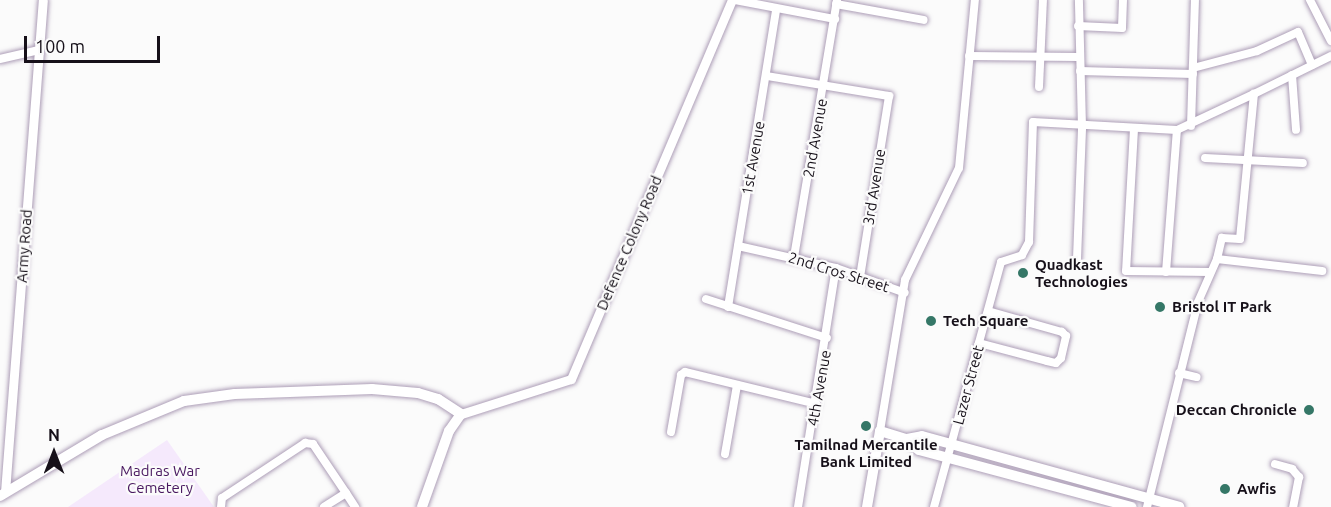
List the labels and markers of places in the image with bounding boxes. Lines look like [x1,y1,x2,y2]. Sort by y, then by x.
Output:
place label: Quadkast Technologies [1035,255,1128,290]
marker: Quadkast Technologies [1016,266,1030,280]
place label: Bristol IT Park [1172,298,1272,316]
marker: Bristol IT Park [1153,300,1167,314]
place label: Tech Square [943,312,1028,330]
marker: Tech Square [924,314,938,328]
place label: Deccan Chronicle [1176,401,1297,419]
marker: Deccan Chronicle [1302,403,1316,417]
marker: Tamilnad Mercantile Bank Limited [859,419,873,433]
place label: Tamilnad Mercantile Bank Limited [794,435,938,470]
place label: Awfis [1237,480,1276,498]
marker: Awfis [1218,482,1232,496]

